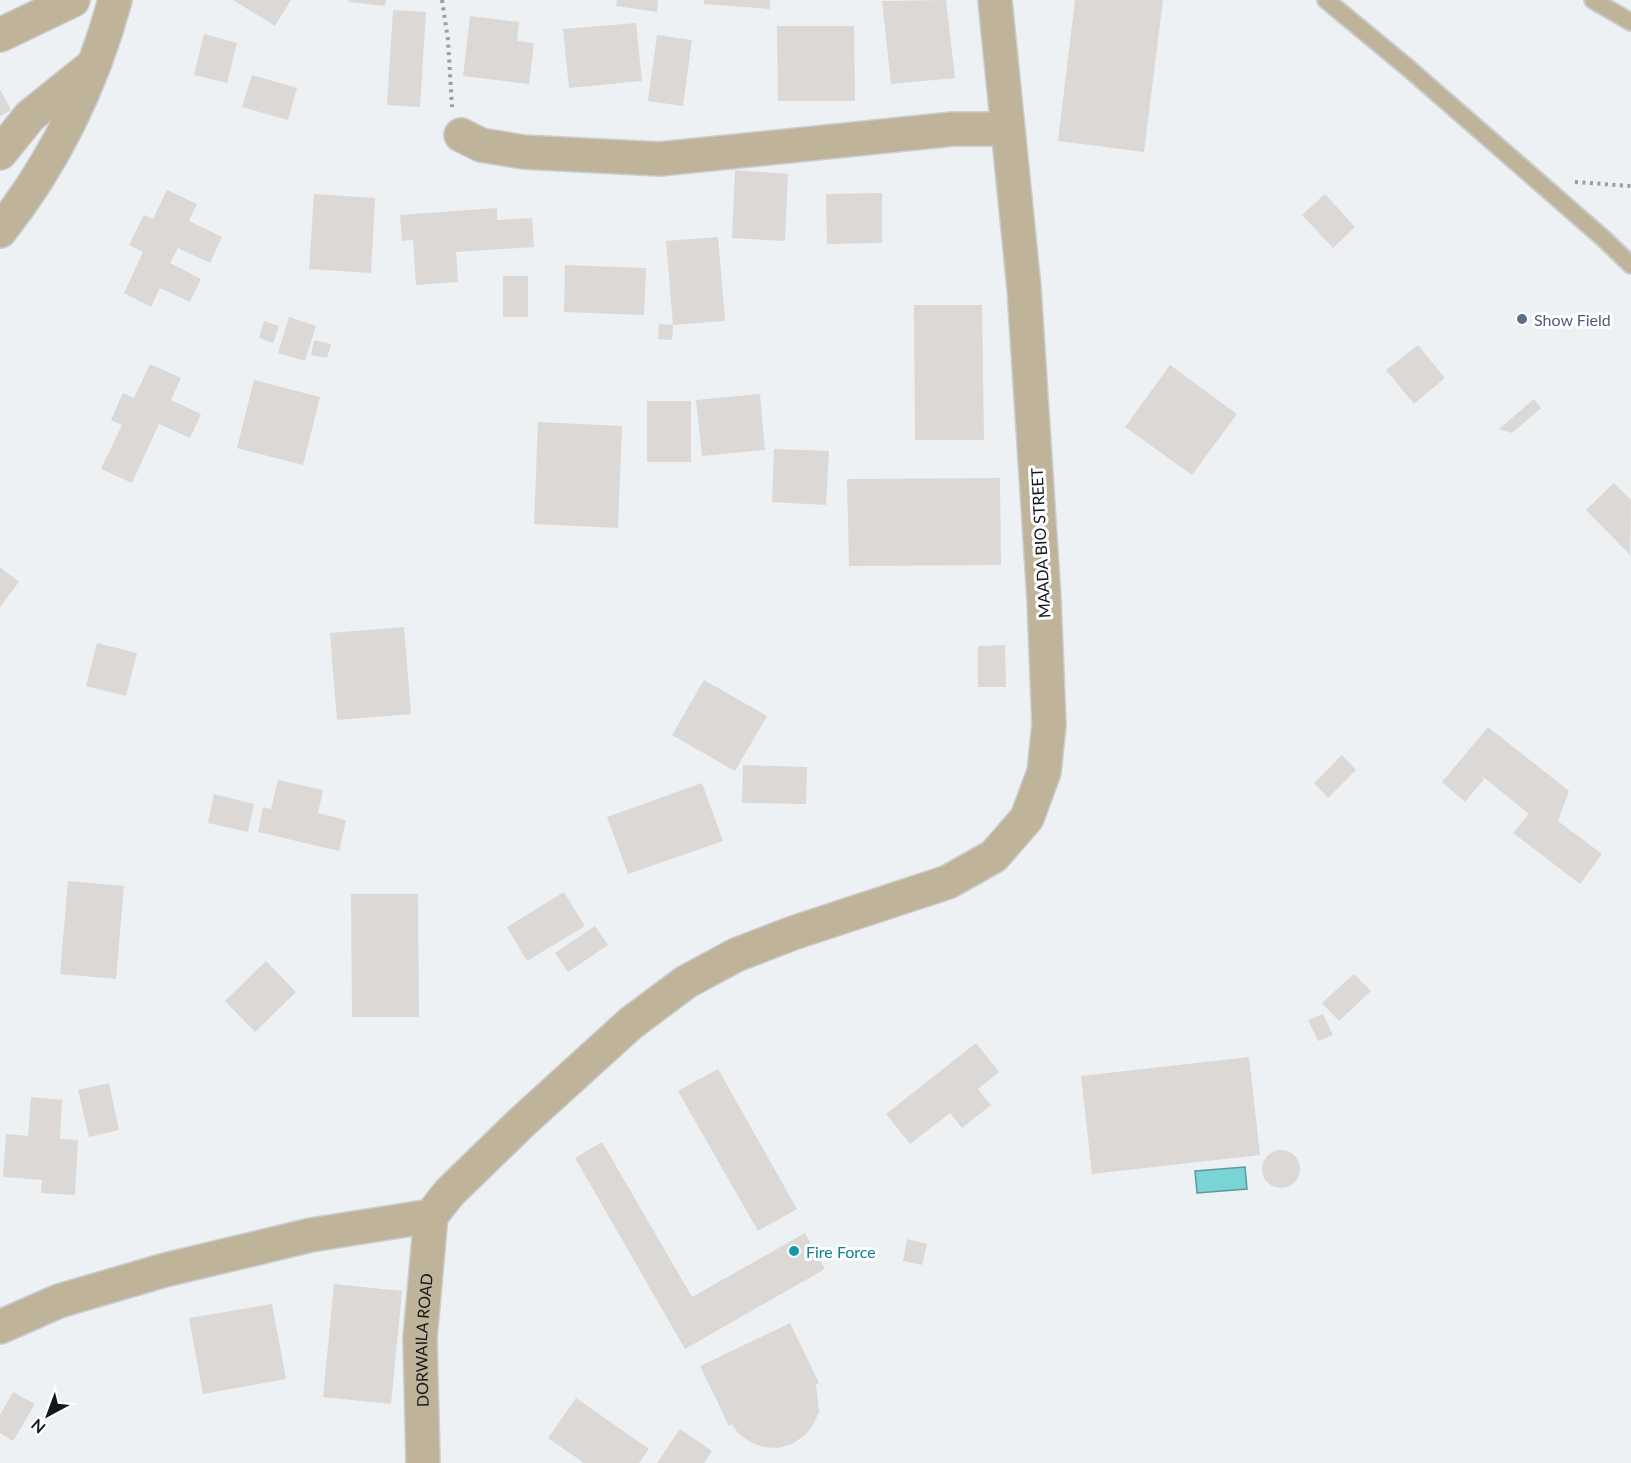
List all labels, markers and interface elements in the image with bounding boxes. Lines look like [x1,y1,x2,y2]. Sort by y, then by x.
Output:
place label: Show Field [1534,310,1611,329]
marker: Show Field [1515,312,1529,326]
street label: MAADA BIO STREET [1027,467,1053,619]
place label: Fire Force [806,1242,876,1261]
marker: Fire Force [787,1244,801,1258]
street label: DORWAILA ROAD [410,1272,435,1407]
north arrow [18,1385,78,1445]
text: N [27,1415,49,1438]

